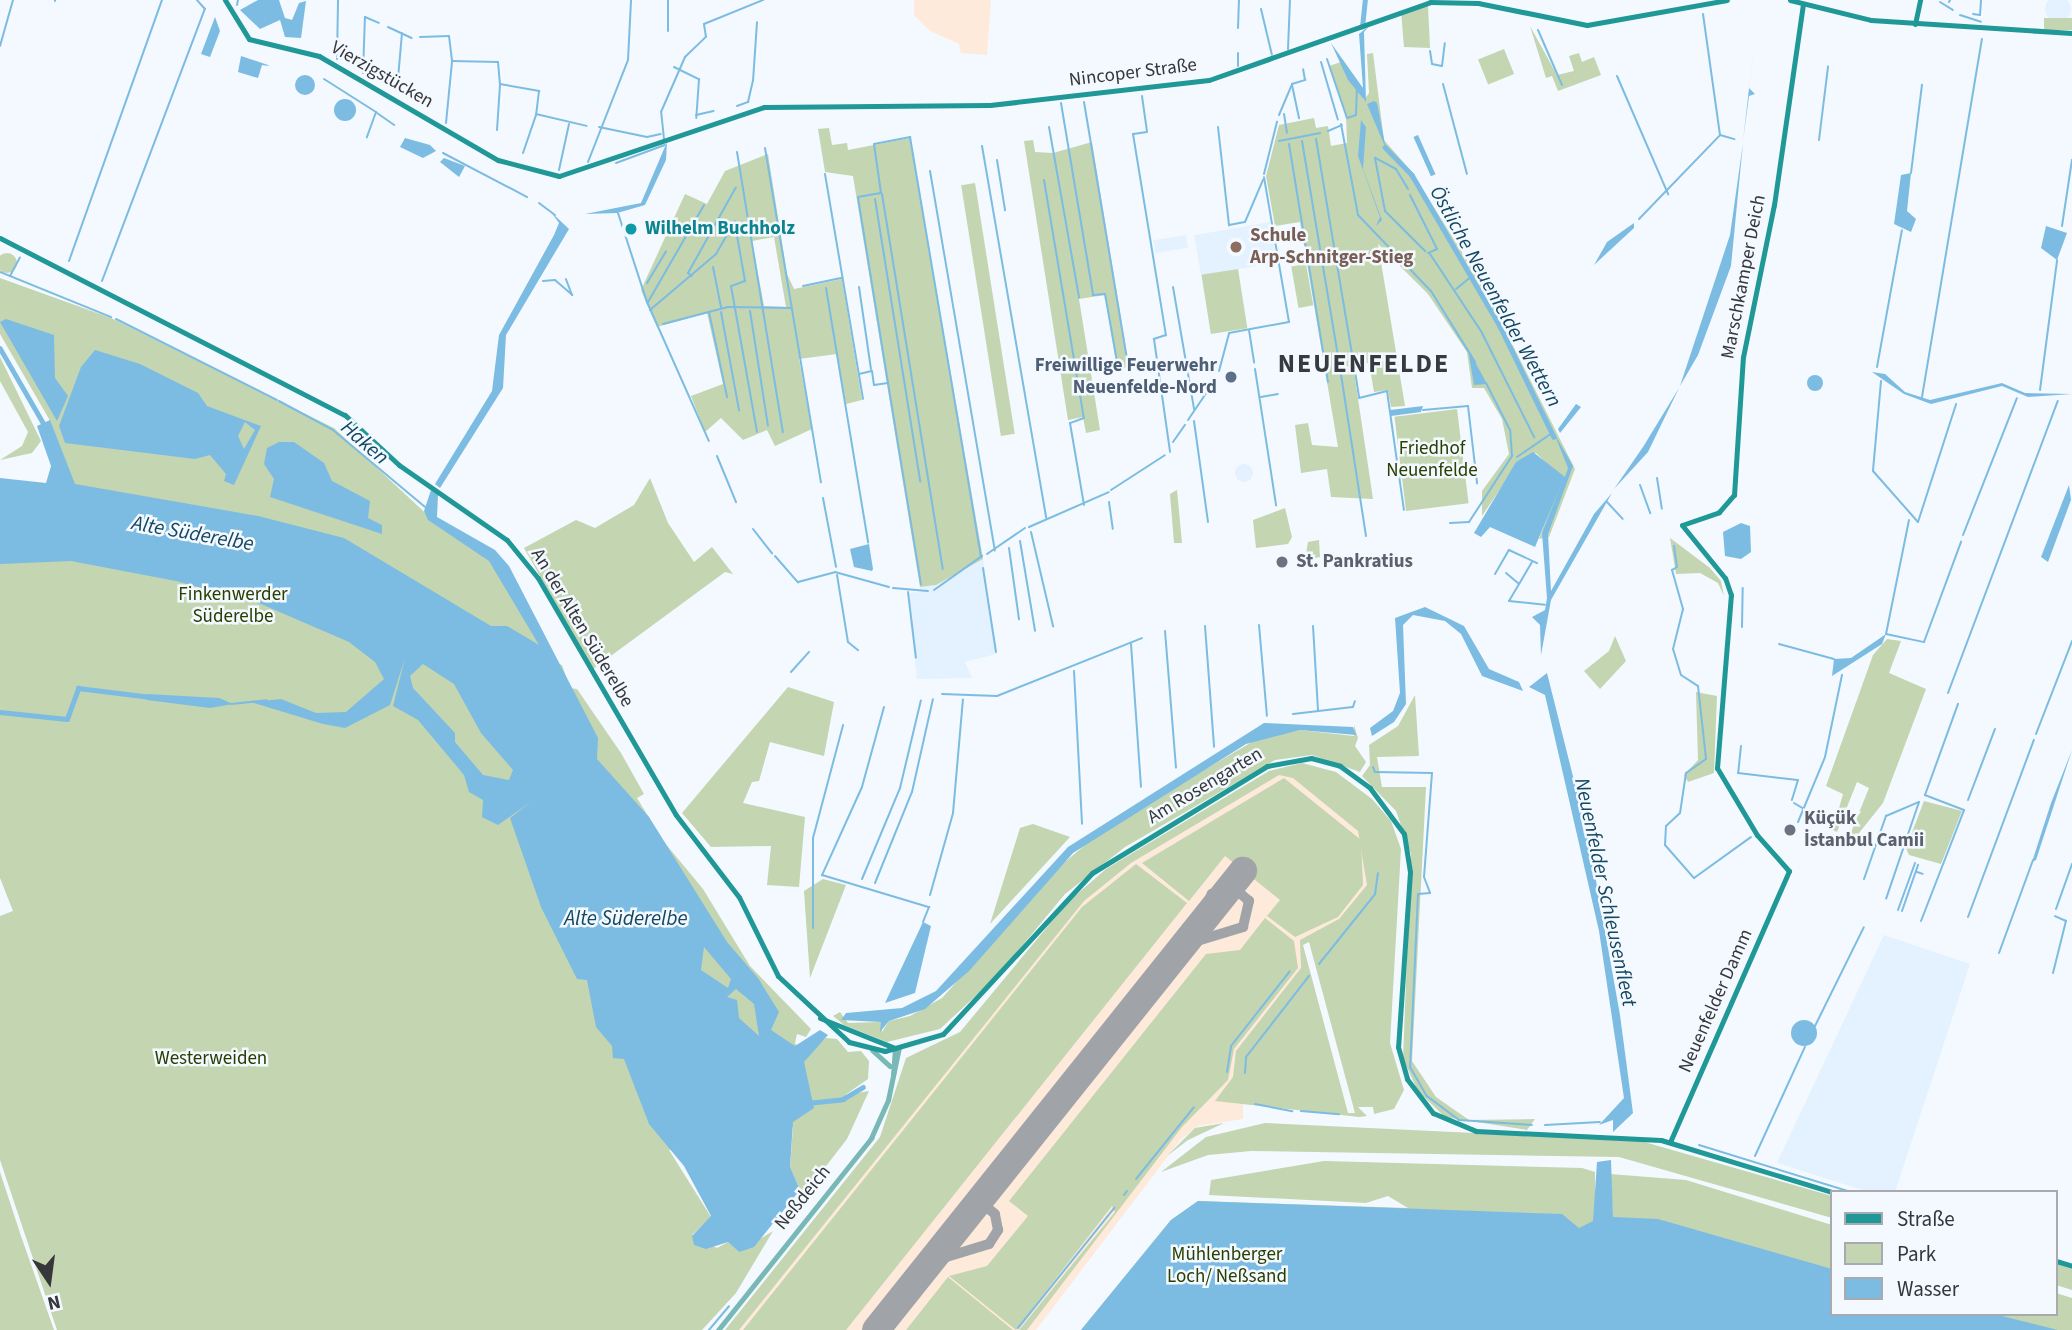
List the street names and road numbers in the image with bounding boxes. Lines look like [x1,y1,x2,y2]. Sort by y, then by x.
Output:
street label: Vierzigstücken [327,36,437,114]
street label: Nincoper Straße [1068,54,1198,92]
street label: Marschkamper Deich [1717,193,1771,361]
street label: An der Alten Süderelbe [526,545,638,711]
street label: Am Rosengarten [1143,743,1267,829]
street label: Neuenfelder Damm [1674,926,1758,1076]
street label: Neßdeich [770,1161,836,1235]

